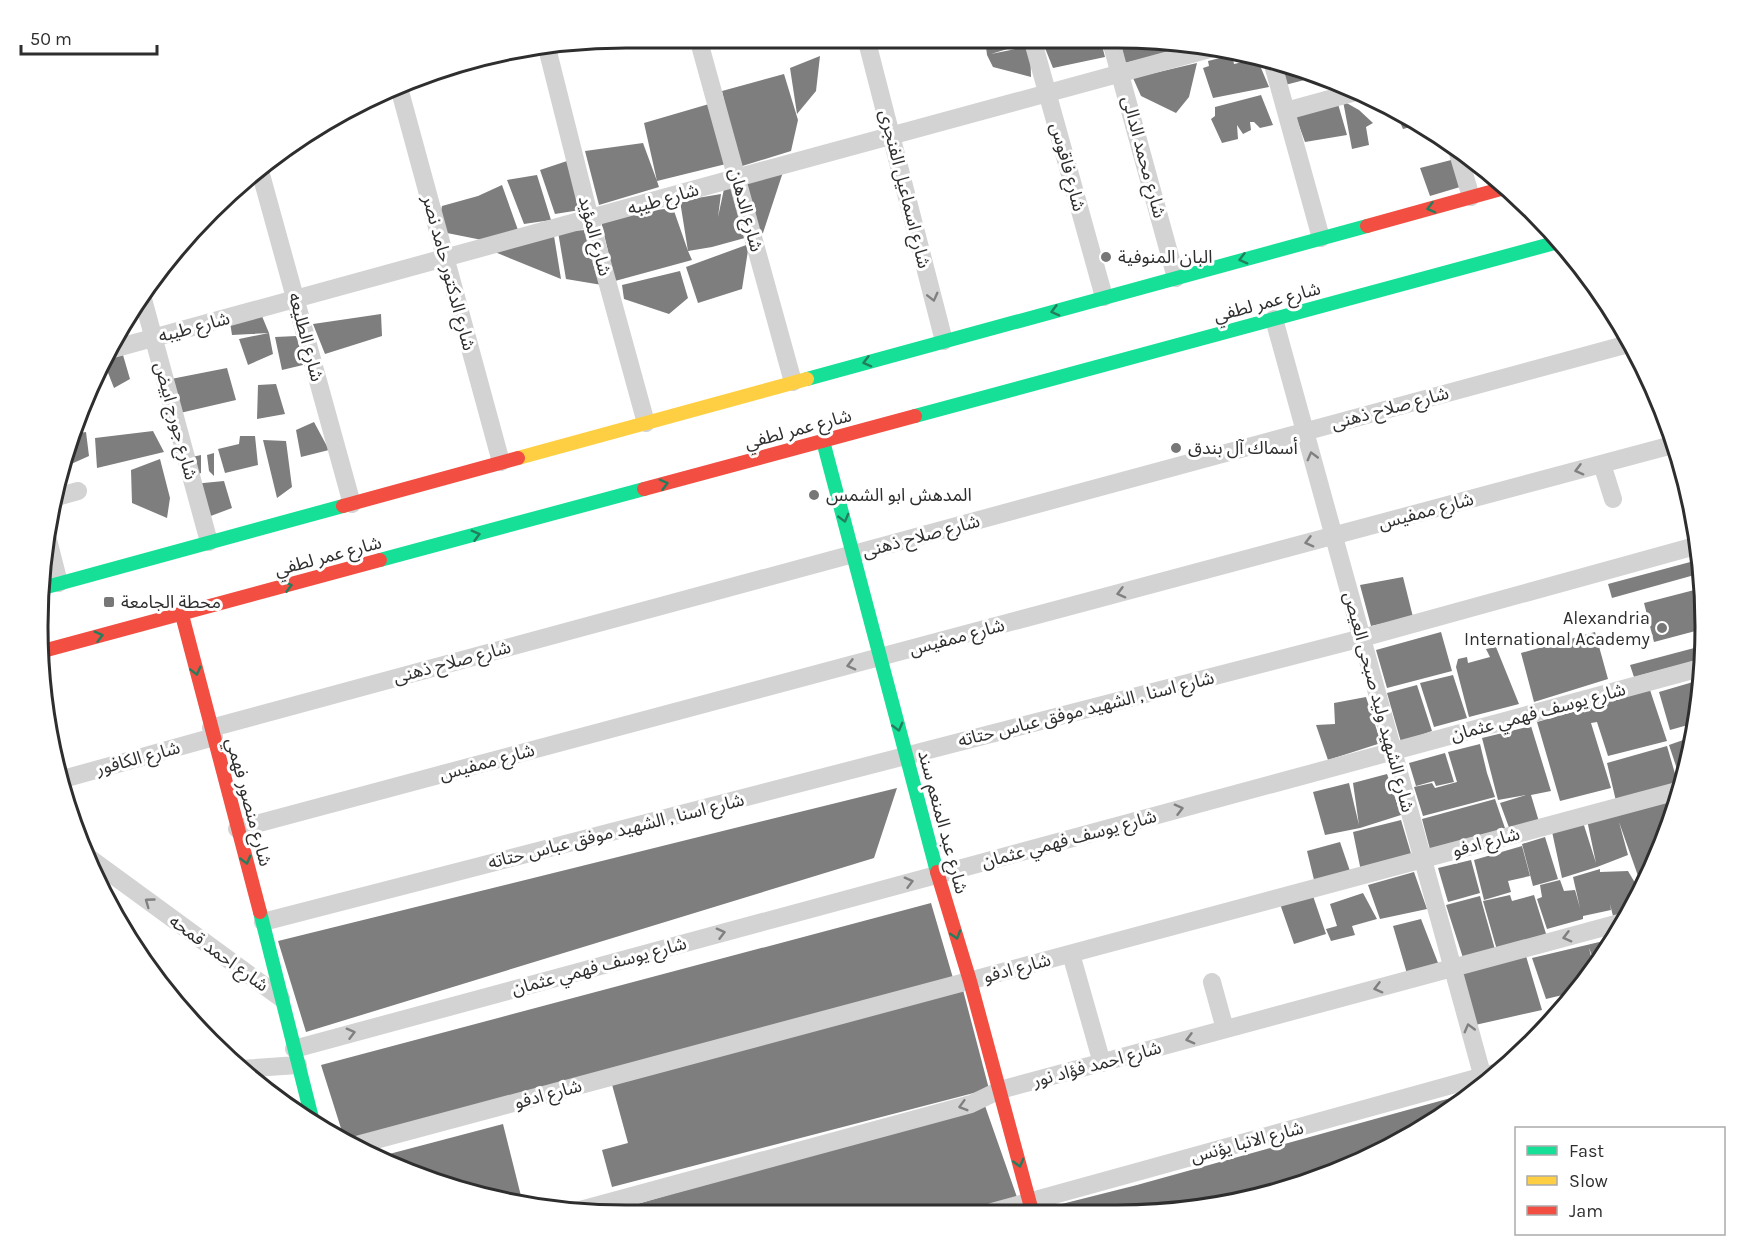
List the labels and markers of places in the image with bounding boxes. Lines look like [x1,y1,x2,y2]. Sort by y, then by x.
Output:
place label: البان المنوفية [1118,246,1213,268]
marker: البان المنوفية [1099,250,1113,264]
place label: أسماك آل بندق [1188,437,1298,459]
marker: أسماك آل بندق [1169,441,1183,455]
place label: المدهش ابو الشمس [826,484,972,506]
marker: المدهش ابو الشمس [807,488,821,502]
place label: محطة الجامعة [121,591,221,613]
marker: محطة الجامعة [102,595,116,609]
place label: Alexandria International Academy [1464,607,1651,650]
marker: Alexandria International Academy [1655,621,1669,635]

